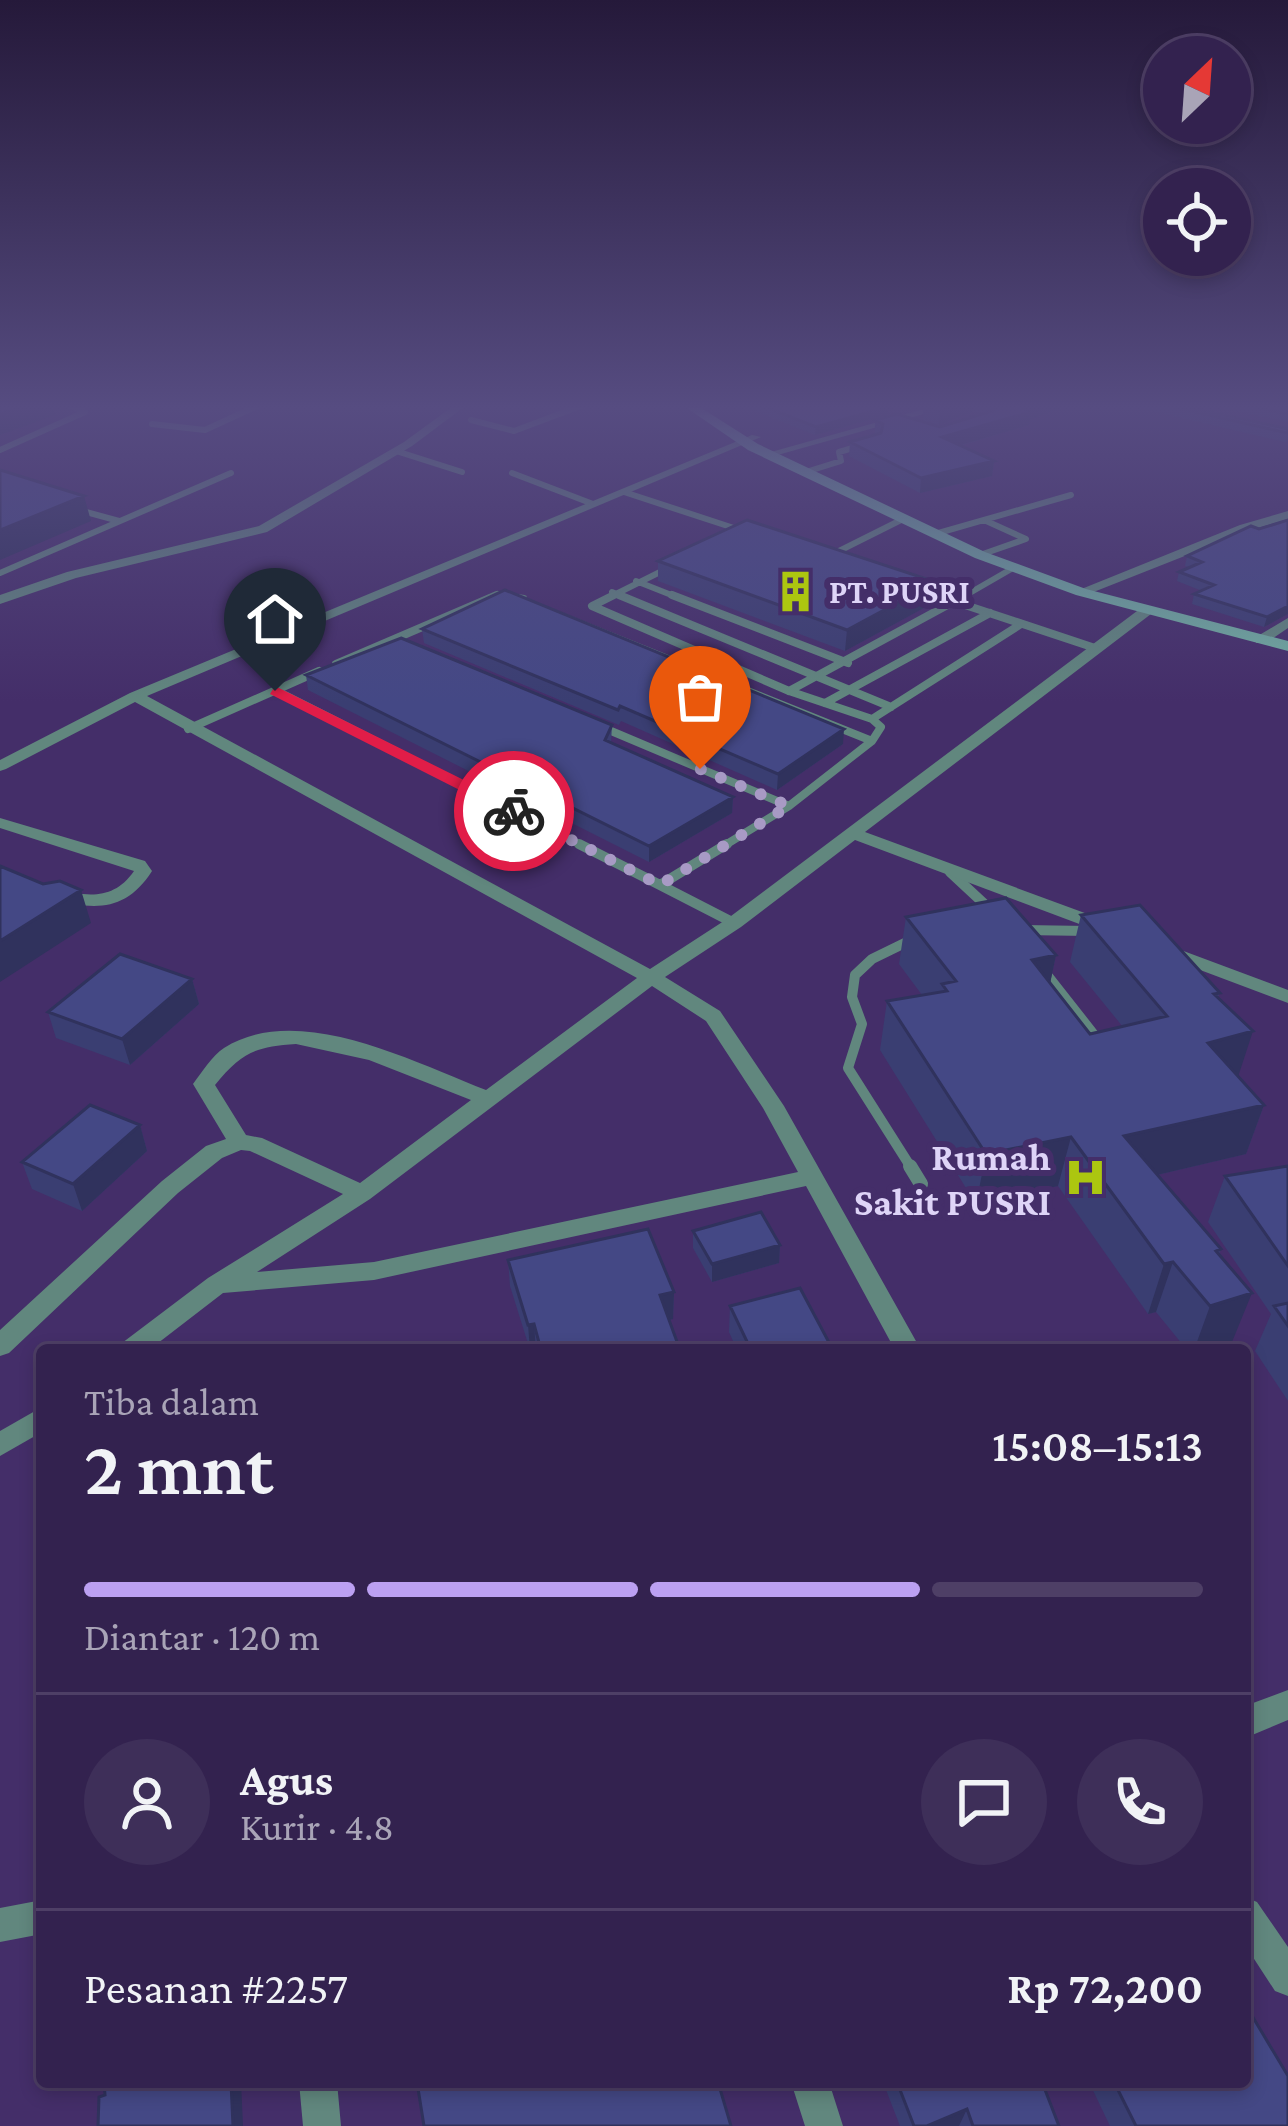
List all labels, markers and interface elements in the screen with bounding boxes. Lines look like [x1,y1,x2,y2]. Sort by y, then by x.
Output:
north arrow [1143,36,1251,144]
map controls [1143,36,1251,276]
button: locate [1143,168,1251,276]
pin [224,568,326,691]
building icon: PT. PUSRI [772,568,818,614]
place label: PT. PUSRI [829,573,970,610]
icon: home [242,586,308,652]
pin [649,646,751,769]
icon: bag [667,664,733,730]
courier [454,751,574,871]
icon: bike [481,778,547,844]
place label: Rumah Sakit PUSRI [854,1135,1051,1223]
hospital icon: Rumah Sakit PUSRI [1062,1155,1108,1201]
text: Tiba dalam [84,1380,259,1423]
text: 15:08–15:13 [992,1421,1203,1471]
text: 2 mnt [84,1424,273,1511]
text: Diantar · 120 m [84,1615,320,1658]
button: person [84,1739,210,1865]
button: chat [921,1739,1047,1865]
button: phone [1077,1739,1203,1865]
text: Agus [240,1755,333,1805]
text: Kurir · 4.8 [240,1805,394,1848]
text: Pesanan #2257 [84,1963,348,2013]
text: Rp 72,200 [1007,1963,1203,2013]

